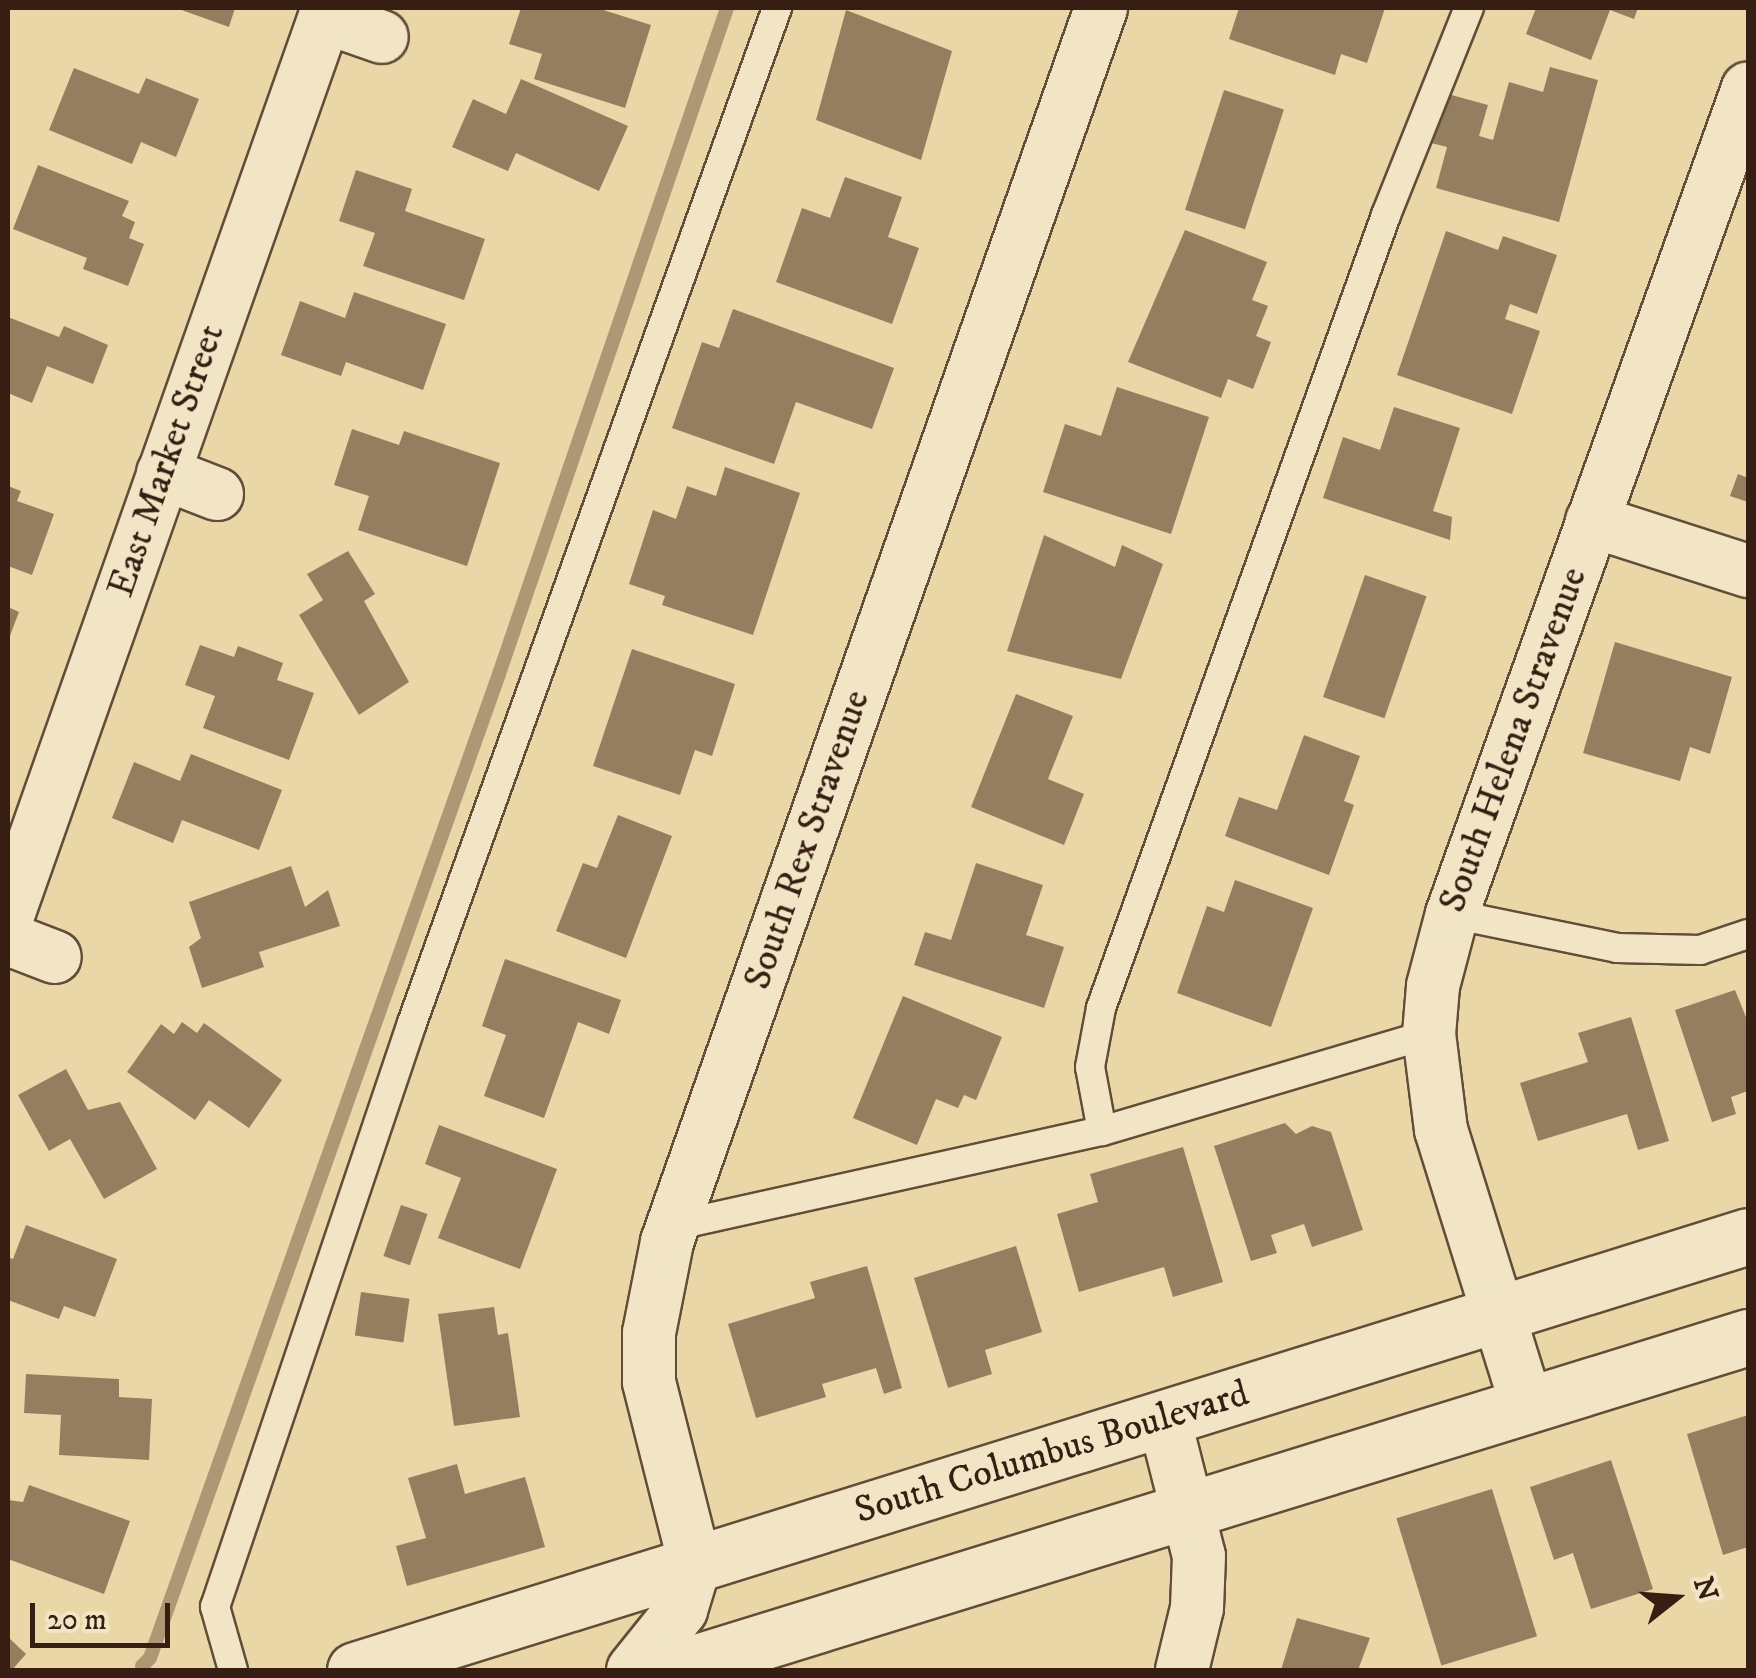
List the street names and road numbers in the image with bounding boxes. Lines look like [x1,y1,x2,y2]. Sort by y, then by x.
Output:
street label: East Market Street [99,319,235,603]
street label: South Helena Stravenue [1430,561,1598,919]
street label: South Rex Stravenue [735,685,881,995]
street label: South Columbus Boulevard [850,1371,1254,1535]

